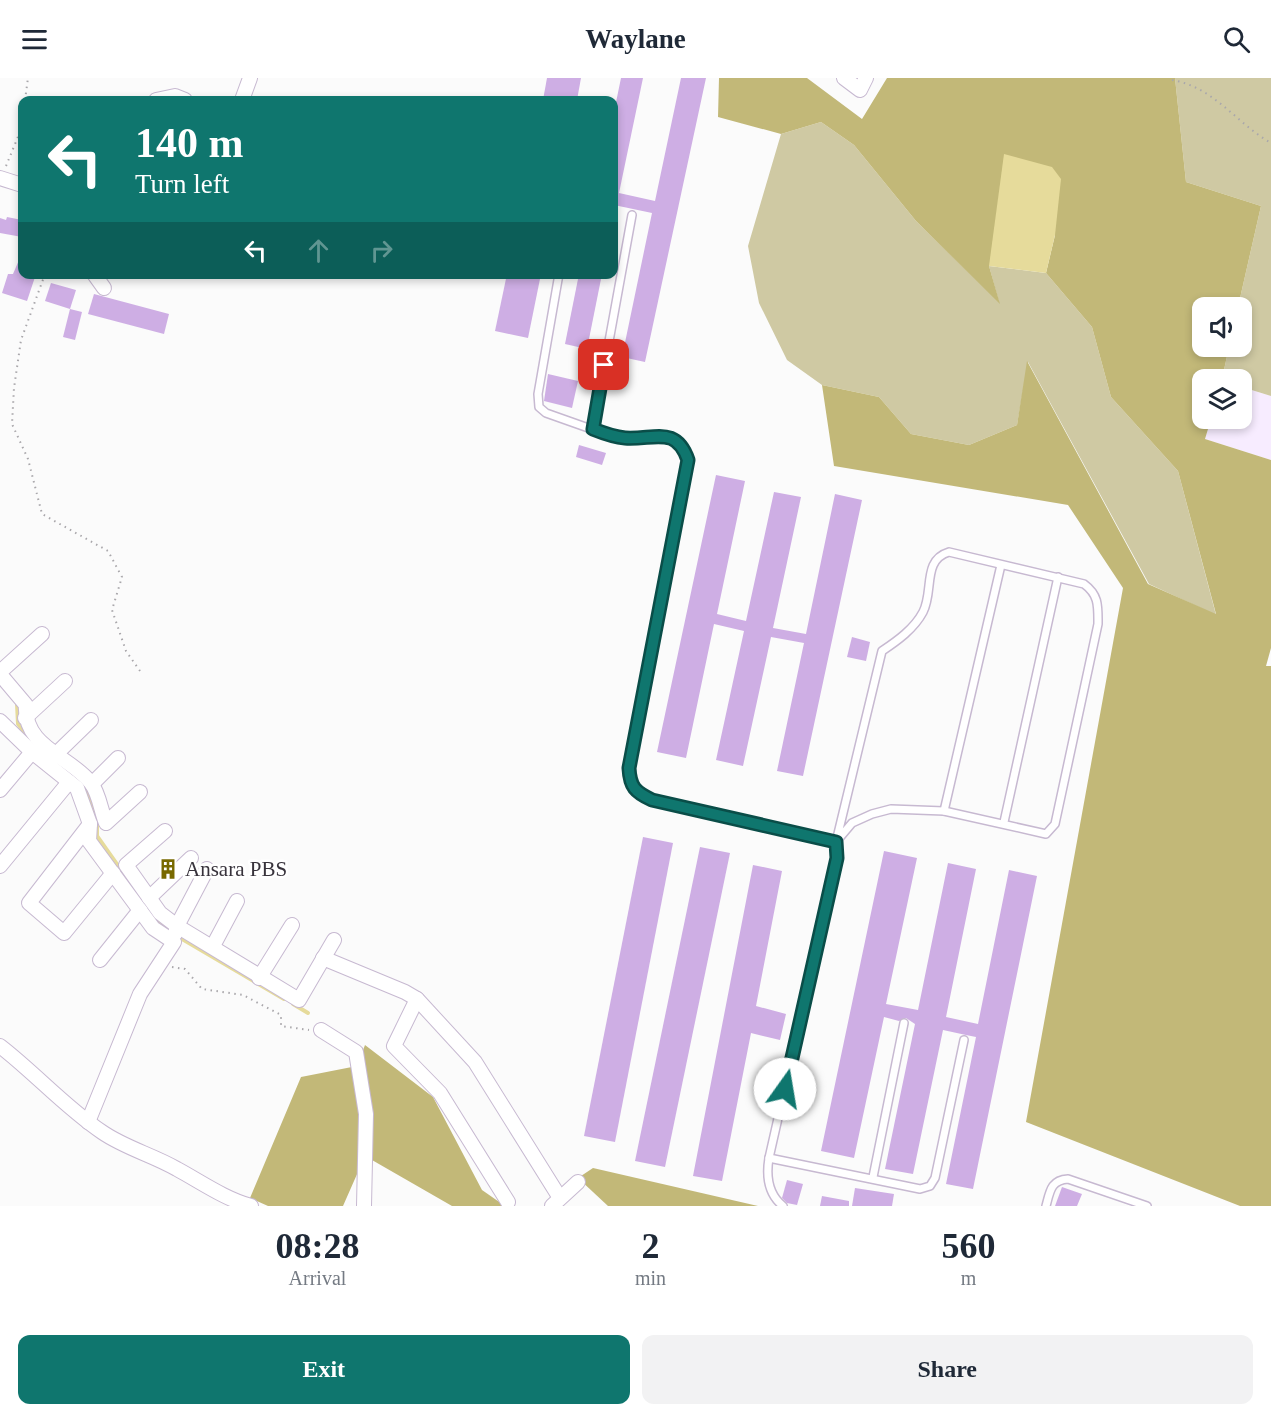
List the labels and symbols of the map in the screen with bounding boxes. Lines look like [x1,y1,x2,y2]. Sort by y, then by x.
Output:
pin [578,339,629,390]
building icon: Ansara PBS [156,857,180,881]
place label: Ansara PBS [185,857,287,881]
position arrow [753,1057,817,1121]

